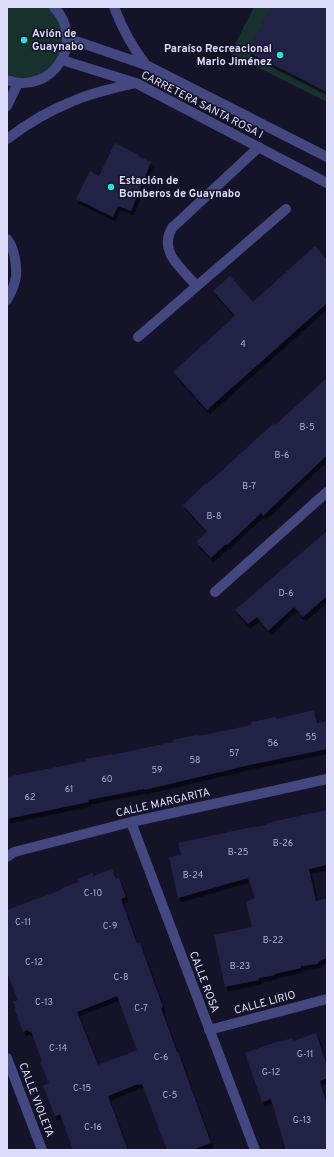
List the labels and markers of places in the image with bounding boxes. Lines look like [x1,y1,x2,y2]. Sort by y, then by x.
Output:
place label: Avión de Guaynabo [32,27,84,54]
marker: Avión de Guaynabo [19,35,29,45]
place label: Paraíso Recreacional Mario Jiménez [164,42,272,69]
marker: Paraíso Recreacional Mario Jiménez [275,50,285,60]
place label: Estación de Bomberos de Guaynabo [119,174,240,201]
marker: Estación de Bomberos de Guaynabo [106,182,116,192]

